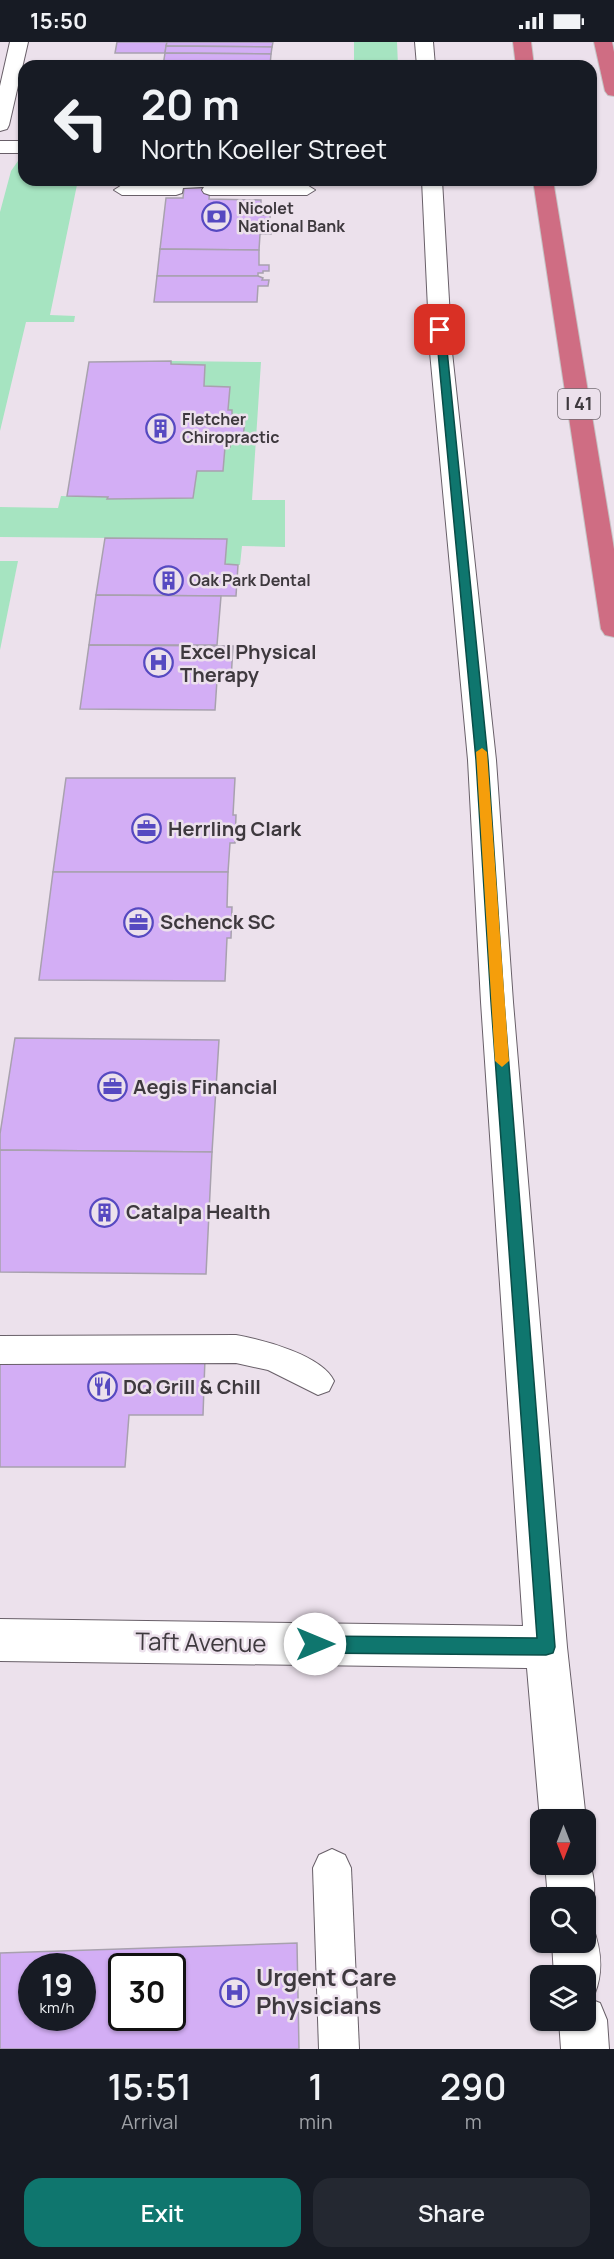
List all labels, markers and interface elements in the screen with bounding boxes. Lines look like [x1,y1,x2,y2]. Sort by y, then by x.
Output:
text: 15:50 [30,6,87,36]
text: 20 m [141,75,240,133]
icon: left [42,84,120,162]
text: North Koeller Street [141,130,387,167]
place label: Nicolet National Bank [238,197,345,237]
bank icon: Nicolet National Bank [201,201,233,233]
pin [414,304,465,355]
icon: arrive [423,313,456,346]
road number: I 41 [558,389,600,419]
place label: Fletcher Chiropractic [182,408,280,448]
building icon: Fletcher Chiropractic [145,412,177,444]
building icon: Oak Park Dental [152,564,184,596]
place label: Oak Park Dental [189,569,311,591]
place label: Excel Physical Therapy [180,638,317,688]
hospital icon: Excel Physical Therapy [143,647,175,679]
office icon: Herrling Clark [131,813,163,845]
place label: Herrling Clark [168,815,302,842]
office icon: Schenck SC [123,906,155,938]
place label: Schenck SC [160,908,275,935]
office icon: Aegis Financial [96,1071,128,1103]
place label: Aegis Financial [133,1073,278,1100]
building icon: Catalpa Health [89,1196,121,1228]
place label: Catalpa Health [126,1198,271,1225]
restaurant icon: DQ Grill & Chill [86,1371,118,1403]
place label: DQ Grill & Chill [123,1373,261,1400]
position arrow [283,1612,347,1676]
street label: Taft Avenue [135,1624,267,1659]
north arrow [530,1809,596,1875]
map controls [530,1809,596,2031]
button: search [530,1887,596,1953]
speed limit sign: 30 [108,1953,186,2031]
place label: Urgent Care Physicians [256,1960,397,2021]
text: 19 [41,1964,73,2005]
button: layers [530,1965,596,2031]
hospital icon: Urgent Care Physicians [219,1976,251,2008]
text: km/h [40,1997,74,2018]
text: 15:51 [107,2062,192,2111]
text: 1 [308,2062,323,2111]
text: 290 [440,2062,507,2111]
text: Arrival [121,2108,178,2135]
text: min [299,2108,333,2135]
text: m [465,2108,482,2135]
button: Exit [24,2178,301,2247]
button: Share [313,2178,590,2247]

